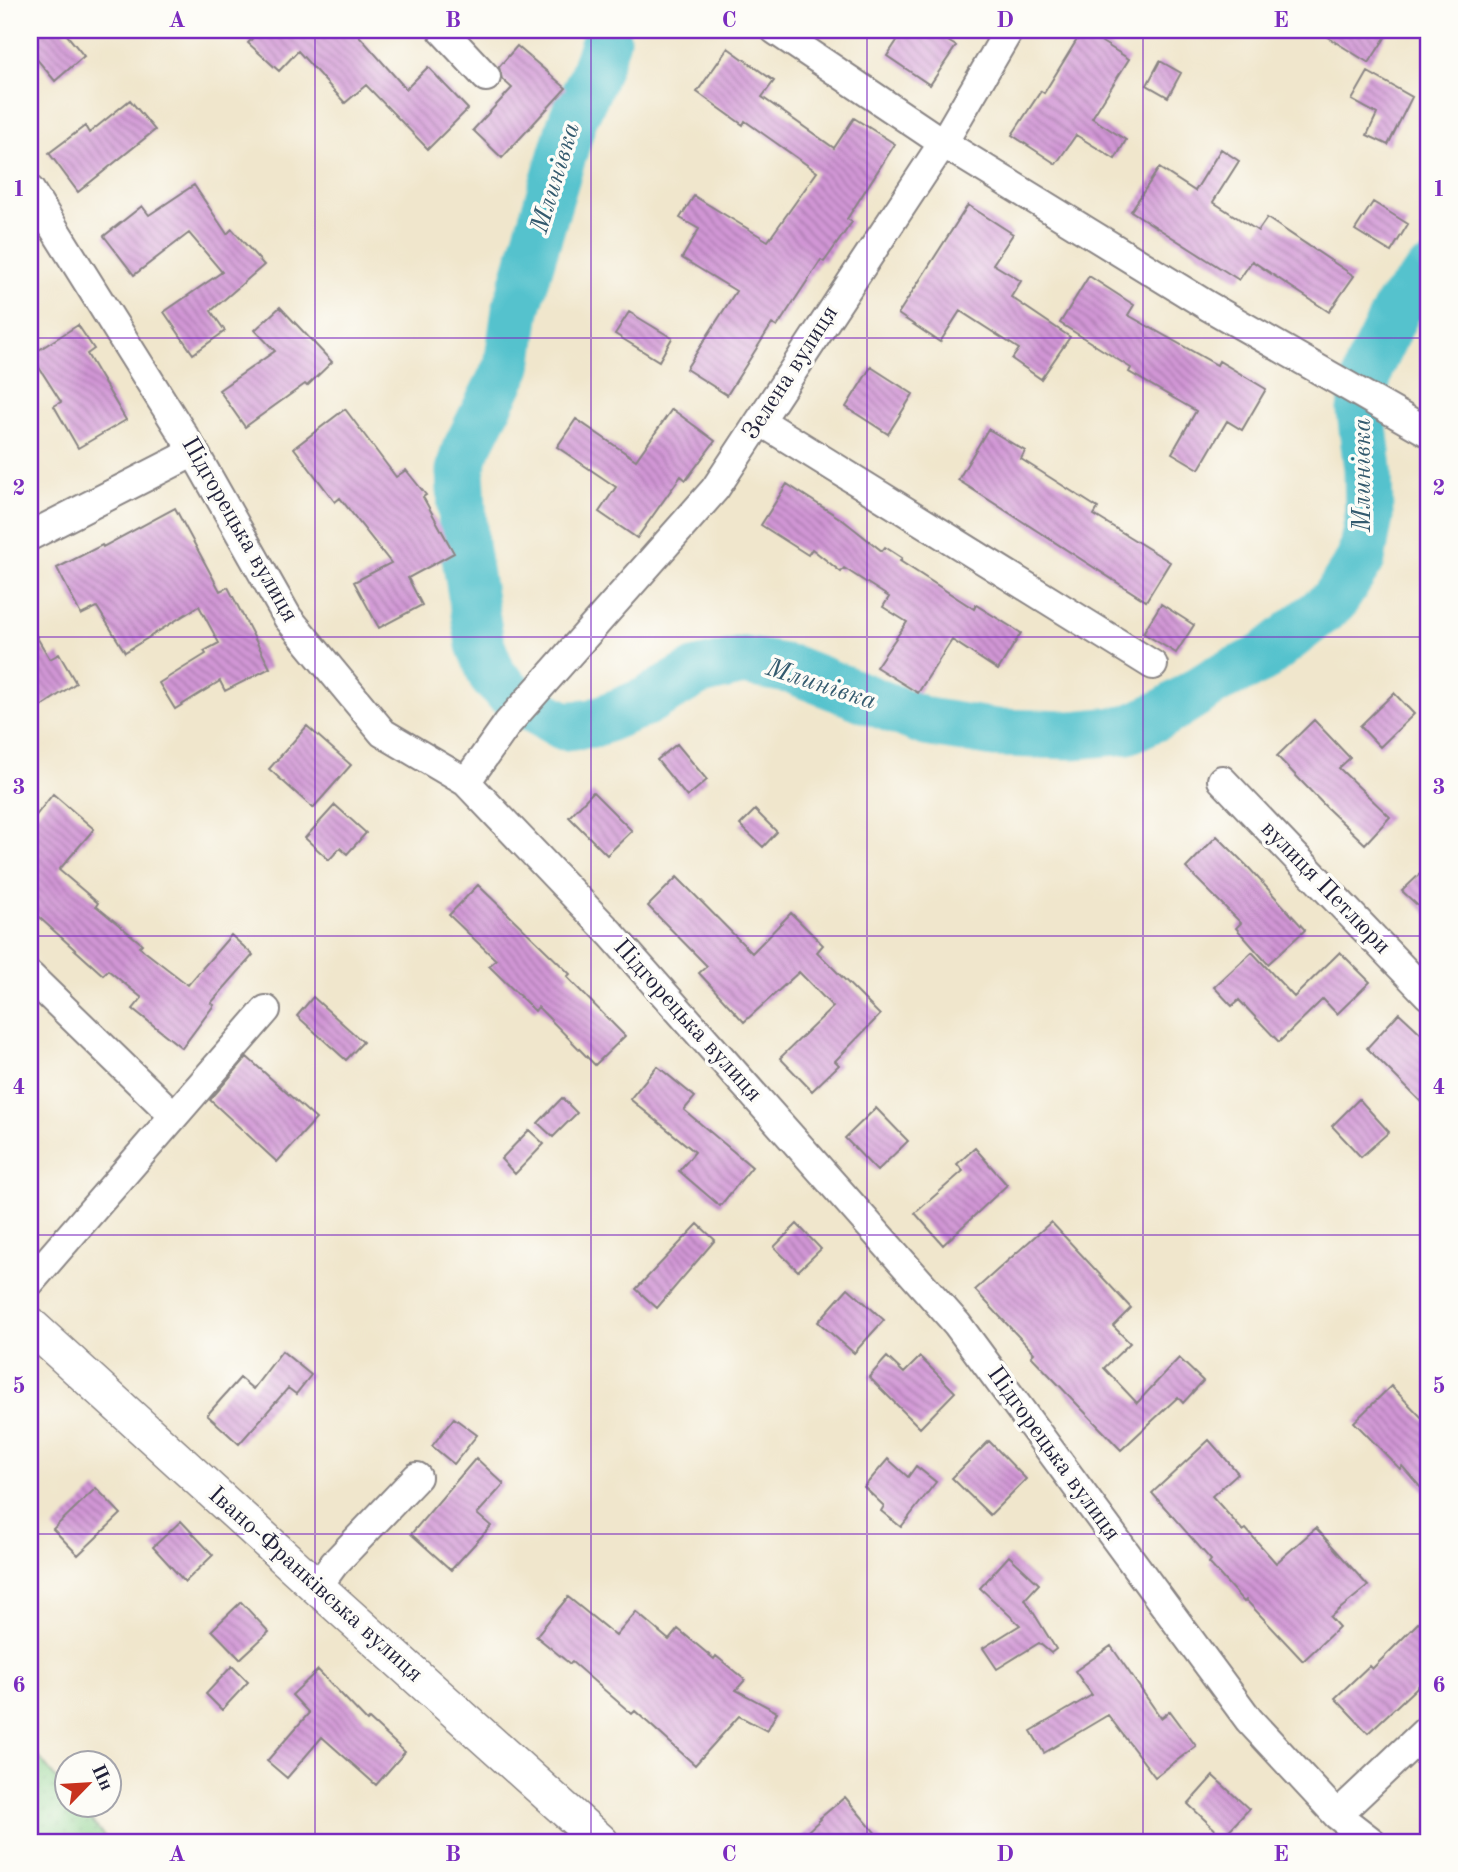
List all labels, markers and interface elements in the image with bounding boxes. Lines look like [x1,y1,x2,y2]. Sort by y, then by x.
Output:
text: A [168,9,186,32]
text: B [445,9,461,32]
text: C [721,9,737,32]
text: D [996,9,1014,32]
text: E [1273,9,1289,32]
water label: Млинівка [527,119,585,237]
text: 1 [12,178,26,201]
text: 1 [1432,178,1446,201]
street label: Зелена вулиця [739,302,843,444]
water label: Млинівка [1350,418,1376,533]
street label: Підгорецька вулиця [176,434,302,626]
text: 2 [12,477,26,500]
text: 2 [1432,477,1446,500]
water label: Млинівка [762,655,879,715]
text: 3 [12,776,26,799]
text: 3 [1432,776,1446,799]
street label: вулиця Петлюри [1256,817,1394,959]
street label: Підгорецька вулиця [608,935,766,1107]
text: 4 [12,1076,26,1099]
text: 4 [1432,1076,1446,1099]
street label: Підгорецька вулиця [982,1362,1124,1546]
text: 5 [12,1375,26,1398]
text: 5 [1432,1375,1446,1398]
street label: Івано-Франківська вулиця [203,1483,427,1687]
text: 6 [12,1674,26,1697]
text: 6 [1432,1674,1446,1697]
north arrow [52,1750,122,1820]
text: Пн [87,1762,115,1794]
text: A [168,1843,186,1866]
text: B [445,1843,461,1866]
text: C [721,1843,737,1866]
text: D [996,1843,1014,1866]
text: E [1273,1843,1289,1866]

